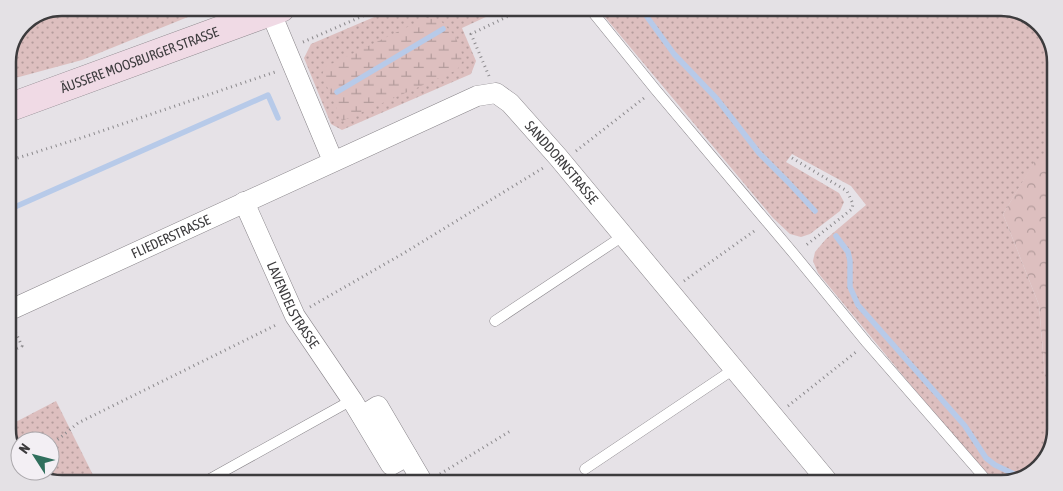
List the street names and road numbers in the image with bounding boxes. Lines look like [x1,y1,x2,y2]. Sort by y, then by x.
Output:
street label: ÄUSSERE MOOSBURGER STRASSE [58,24,221,96]
street label: SANDDORNSTRASSE [522,118,601,207]
street label: FLIEDERSTRASSE [129,211,213,261]
street label: LAVENDELSTRASSE [264,259,322,351]

